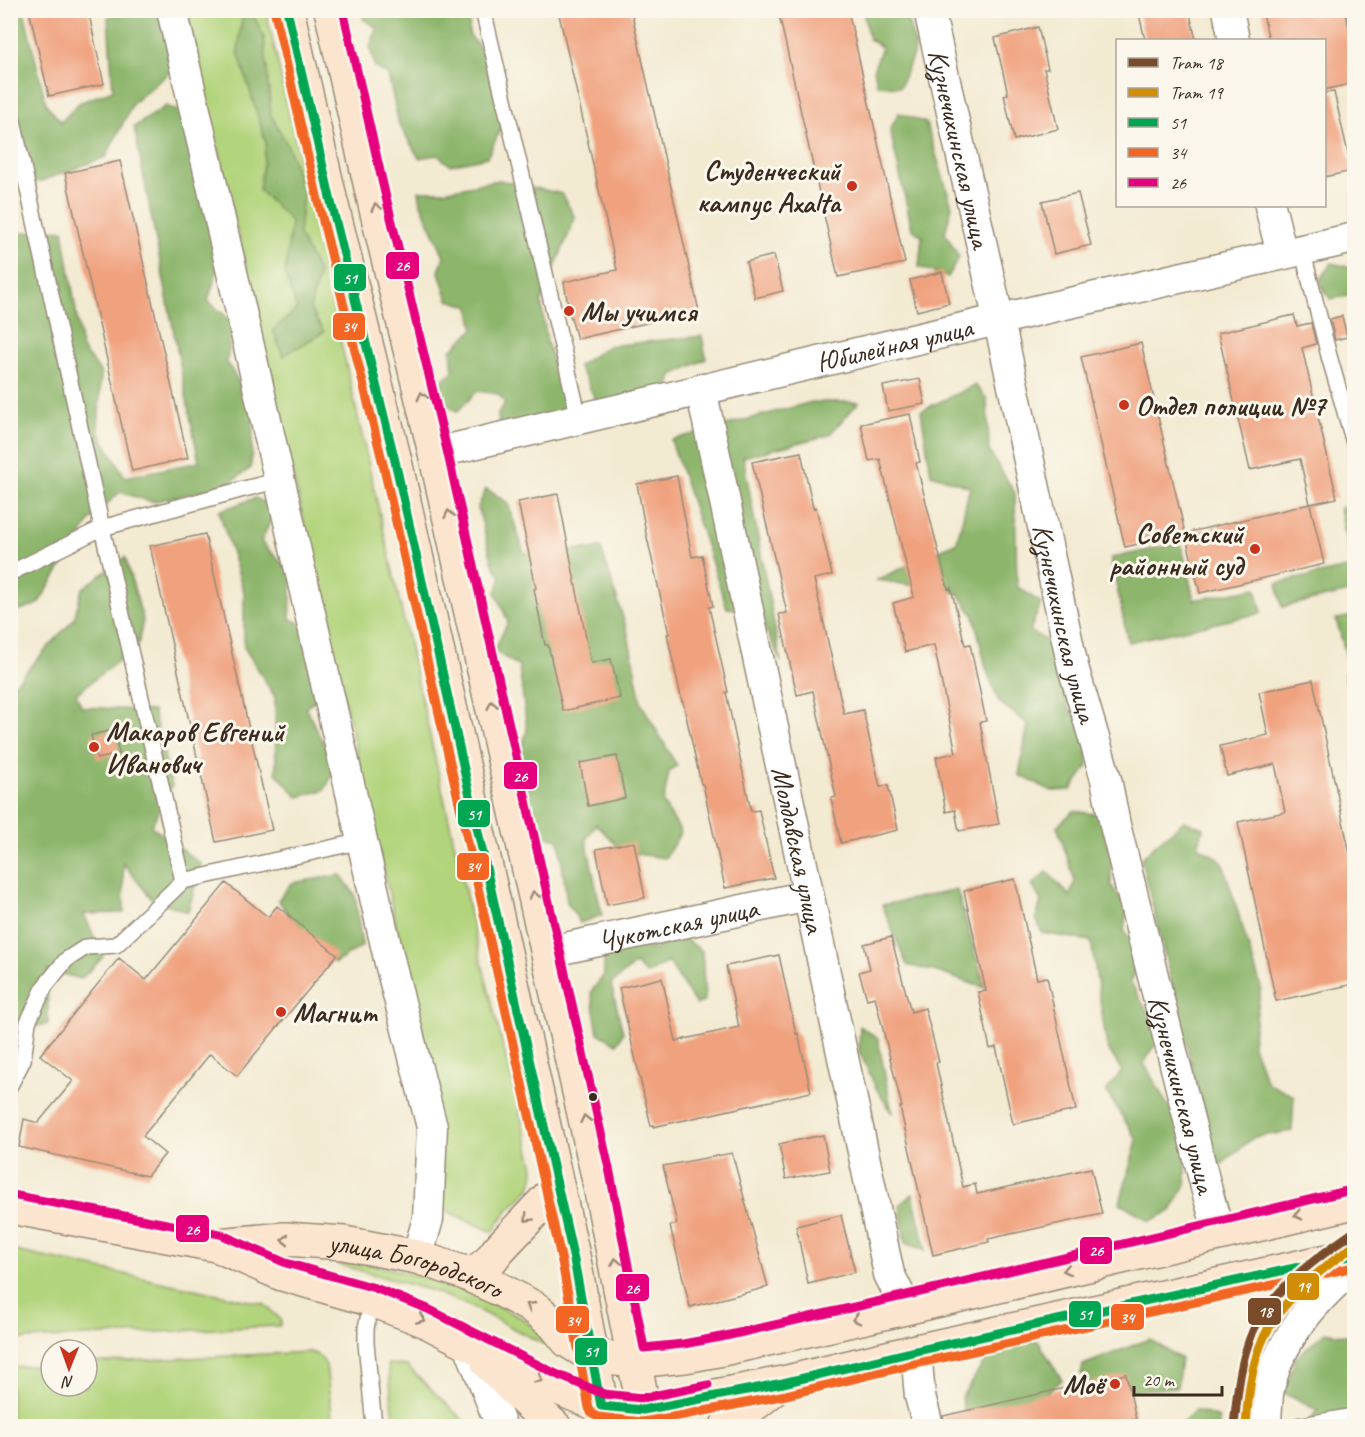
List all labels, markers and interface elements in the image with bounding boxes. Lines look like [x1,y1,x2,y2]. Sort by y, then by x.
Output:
legend [1116,39,1326,207]
street label: Кузнечихинская улица [921,46,1000,253]
text: Tram 18 [1170,52,1225,74]
text: Tram 19 [1170,82,1225,104]
text: 51 [1170,112,1187,134]
text: 34 [1170,142,1188,164]
place label: Студенческий кампус Axalta [697,153,843,221]
text: 26 [1170,172,1187,194]
marker: Студенческий кампус Axalta [845,179,859,193]
one-way arrow [370,202,383,212]
line badge: 26 [385,251,420,280]
text: 26 [395,256,411,276]
line badge: 51 [333,263,367,292]
text: 51 [343,269,359,289]
place label: Мы учимся [581,294,699,329]
marker: Мы учимся [562,304,576,318]
street label: Юбилейная улица [813,308,977,380]
line badge: 34 [332,312,366,341]
text: 34 [342,317,358,337]
place label: Отдел полиции №7 [1136,388,1328,423]
one-way arrow [416,391,429,401]
marker: Отдел полиции №7 [1117,398,1131,412]
one-way arrow [443,510,456,520]
place label: Советский районный суд [1109,516,1246,583]
street label: Кузнечихинская улица [1025,521,1106,729]
marker: Советский районный суд [1248,542,1262,556]
one-way arrow [486,700,499,710]
place label: Макаров Евгений Иванович [106,714,286,781]
marker: Макаров Евгений Иванович [87,740,101,754]
line badge: 26 [503,761,538,790]
street label: Молдавская улица [764,763,834,938]
text: 26 [513,767,529,787]
line badge: 51 [457,799,491,828]
text: 51 [467,805,483,825]
line badge: 34 [456,852,490,881]
text: 34 [466,857,482,877]
street label: Чукотская улица [595,889,763,958]
one-way arrow [529,890,542,900]
street label: Кузнечихинская улица [1141,992,1225,1199]
place label: Магнит [293,995,379,1030]
marker: Магнит [274,1005,288,1019]
unlabelled marker [587,1091,599,1103]
one-way arrow [579,1114,592,1124]
one-way arrow [1293,1208,1303,1221]
one-way arrow [524,1212,535,1222]
line badge: 26 [175,1214,210,1243]
text: 26 [185,1220,201,1240]
street label: улица Богородского [326,1224,511,1307]
one-way arrow [280,1233,289,1246]
line badge: 26 [1079,1236,1113,1265]
text: 26 [1089,1241,1105,1261]
one-way arrow [610,1257,622,1267]
one-way arrow [1062,1262,1072,1275]
line badge: 19 [1286,1272,1320,1301]
line badge: 26 [615,1273,650,1302]
text: 19 [1296,1277,1312,1297]
text: 26 [625,1279,641,1299]
line badge: 18 [1247,1297,1282,1326]
line badge: 51 [1068,1300,1102,1328]
one-way arrow [526,1302,536,1314]
text: 18 [1258,1302,1274,1322]
line badge: 34 [1110,1303,1145,1331]
line badge: 34 [555,1305,590,1334]
text: 51 [1078,1305,1094,1325]
text: 34 [1120,1308,1136,1328]
text: 34 [566,1311,582,1331]
one-way arrow [852,1311,862,1324]
one-way arrow [414,1312,425,1324]
line badge: 51 [574,1337,608,1366]
north arrow [39,1338,99,1398]
text: 51 [584,1342,600,1362]
scale bar [1134,1359,1222,1397]
place label: Моё [1063,1367,1108,1402]
text: 20 m [1143,1369,1176,1391]
one-way arrow [532,1371,543,1383]
text: N [61,1372,74,1392]
marker: Моё [1108,1377,1122,1391]

